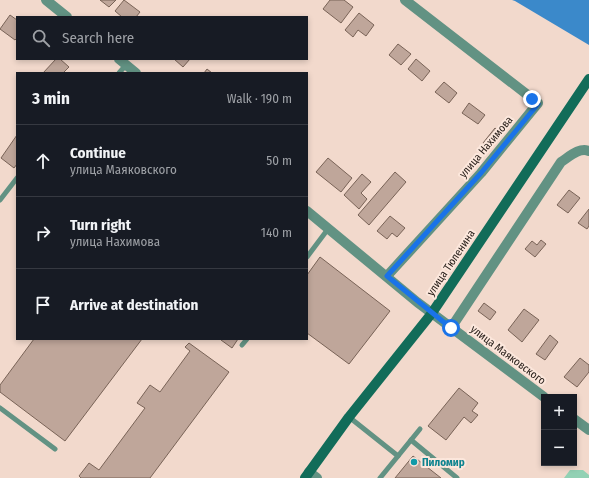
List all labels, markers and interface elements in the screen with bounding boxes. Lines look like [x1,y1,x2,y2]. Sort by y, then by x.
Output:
search box [16,16,308,60]
icon: search [30,27,52,49]
text: Search here [62,29,134,47]
text: 3 min [32,88,70,109]
route end [523,90,541,108]
text: Walk · 190 m [227,91,292,106]
street label: улица Нахимова [457,114,515,180]
text: Continue [70,144,126,162]
icon: ahead [32,150,54,172]
text: 50 m [266,153,292,168]
text: улица Маяковского [70,162,177,177]
text: Turn right [70,216,131,234]
icon: right [32,222,54,244]
text: 140 m [261,225,292,240]
street label: улица Тюленина [424,228,478,298]
text: улица Нахимова [70,234,160,249]
icon: arrive [32,294,54,316]
text: Arrive at destination [70,296,198,314]
route start [442,319,460,337]
street label: улица Маяковского [468,323,548,388]
map controls [541,394,577,466]
button: + [541,394,577,430]
button: − [541,430,577,466]
place label: Пиломир [422,456,465,469]
marker: Пиломир [409,457,419,467]

